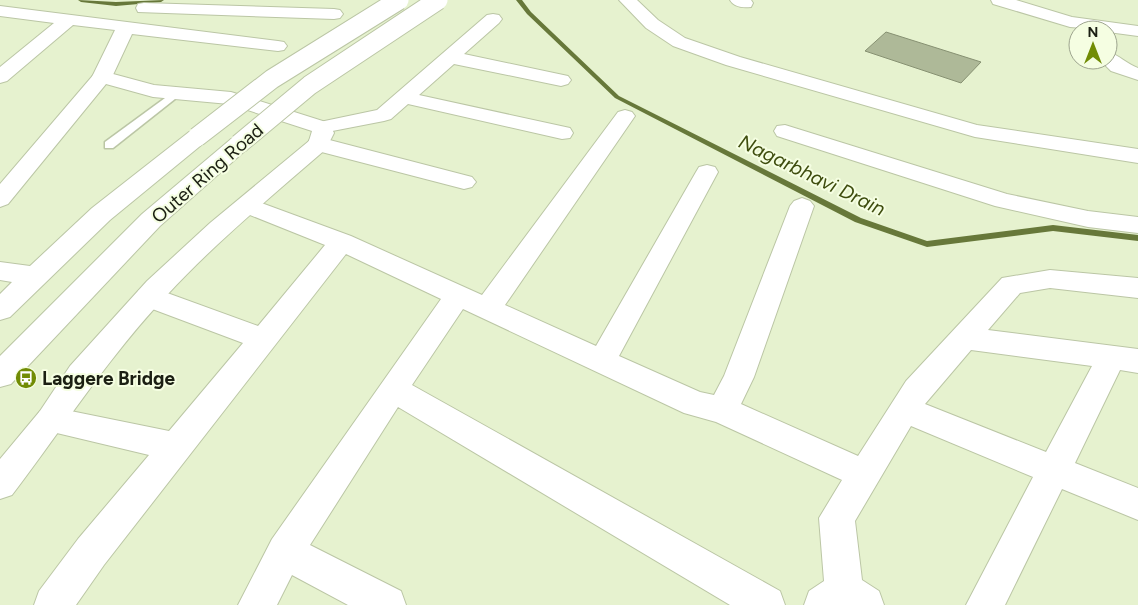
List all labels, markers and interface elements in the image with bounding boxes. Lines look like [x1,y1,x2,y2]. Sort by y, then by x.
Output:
north arrow [1068,20,1118,70]
text: N [1088,24,1098,41]
street label: Outer Ring Road [147,119,268,228]
water label: Nagarbhavi Drain [735,129,889,221]
bus stop icon: Laggere Bridge [14,366,38,390]
place label: Laggere Bridge [42,367,175,390]

